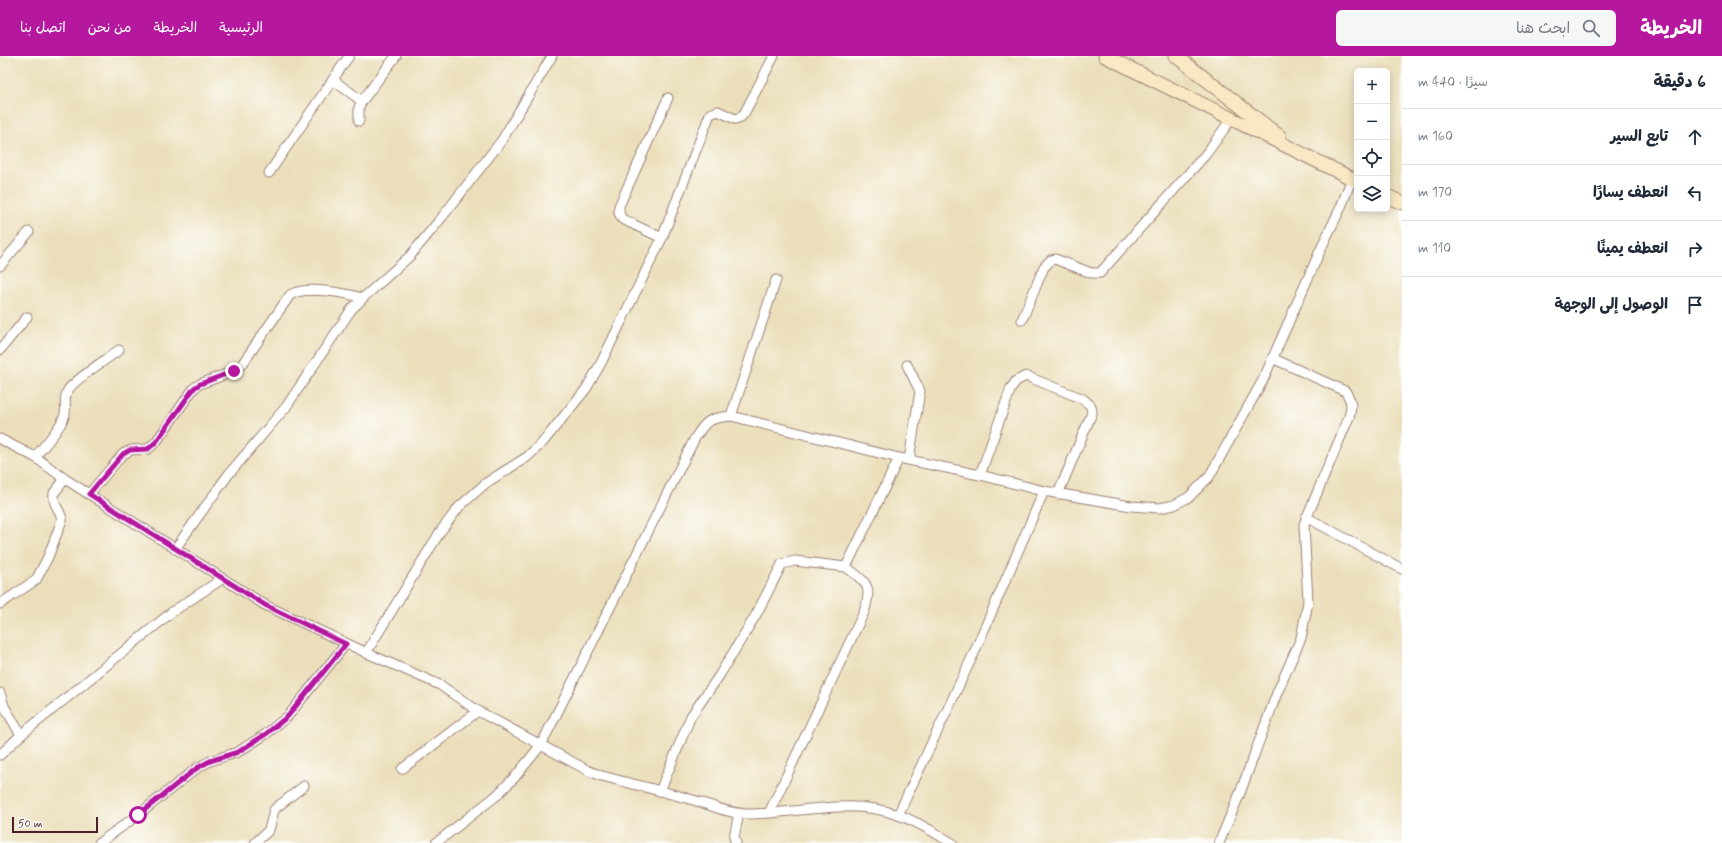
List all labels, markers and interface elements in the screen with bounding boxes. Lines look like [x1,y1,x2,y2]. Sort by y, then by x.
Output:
search box [1336,10,1616,46]
text: الخريطة [1640,16,1702,41]
icon: search [1580,17,1602,39]
text: اتصل بنا [20,19,66,37]
text: من نحن [88,19,131,37]
text: الخريطة [153,19,197,37]
text: الرئيسية [219,19,263,37]
text: ابحث هنا [1516,19,1570,39]
map controls [1354,68,1390,212]
button: + [1354,68,1390,104]
text: 6 دقيقة [1653,71,1706,93]
text: سيرًا · 440 m [1418,74,1488,91]
button: − [1354,104,1390,140]
icon: ahead [1684,126,1706,148]
text: تابع السير [1610,127,1668,147]
text: 160 m [1418,128,1453,145]
button: locate [1354,140,1390,176]
button: layers [1354,176,1390,212]
icon: left [1684,182,1706,204]
text: انعطف يسارًا [1593,183,1668,203]
text: 170 m [1418,184,1452,201]
icon: right [1684,238,1706,260]
text: انعطف يمينًا [1597,239,1668,259]
text: 110 m [1418,240,1451,257]
icon: arrive [1684,294,1706,316]
text: الوصول إلى الوجهة [1554,295,1668,315]
route end [225,362,243,380]
route start [129,806,147,824]
scale bar [12,815,98,834]
text: 50 m [18,817,43,831]

